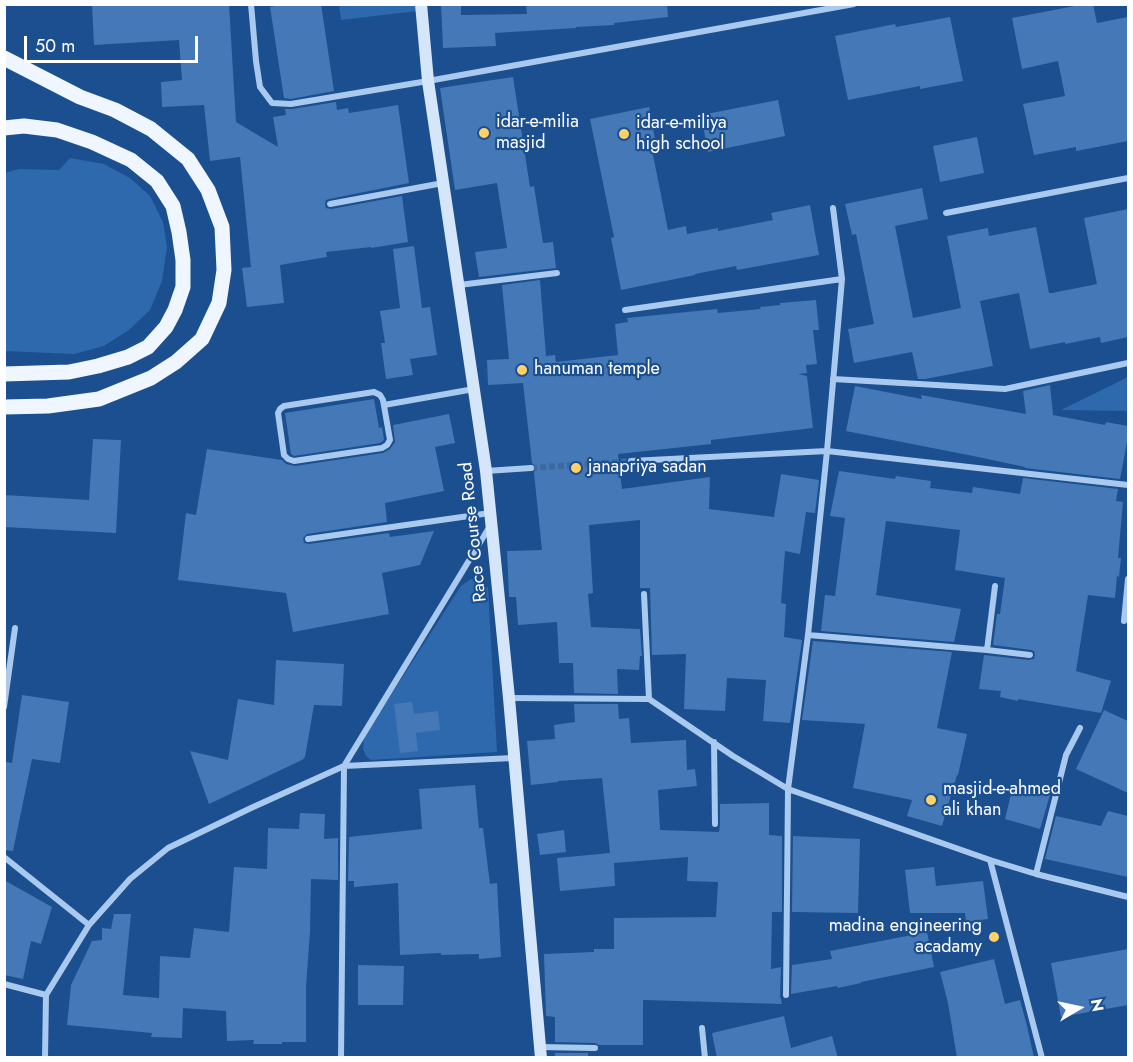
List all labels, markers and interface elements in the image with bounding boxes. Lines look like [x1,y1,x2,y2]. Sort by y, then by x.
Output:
scale bar [27,24,201,62]
text: 50 m [35,33,75,59]
place label: idar-e-milia masjid [496,112,579,154]
place label: idar-e-miliya high school [636,113,727,156]
marker: idar-e-milia masjid [477,126,491,140]
marker: idar-e-miliya high school [617,127,631,141]
place label: hanuman temple [534,359,660,381]
marker: hanuman temple [515,363,529,377]
place label: janapriya sadan [588,457,707,479]
street label: Race Course Road [456,461,492,603]
marker: janapriya sadan [569,461,583,475]
place label: masjid-e-ahmed ali khan [943,779,1061,822]
marker: masjid-e-ahmed ali khan [924,793,938,807]
place label: madina engineering acadamy [829,916,982,958]
marker: madina engineering acadamy [987,930,1001,944]
north arrow [1049,978,1109,1038]
text: N [1085,997,1110,1013]

